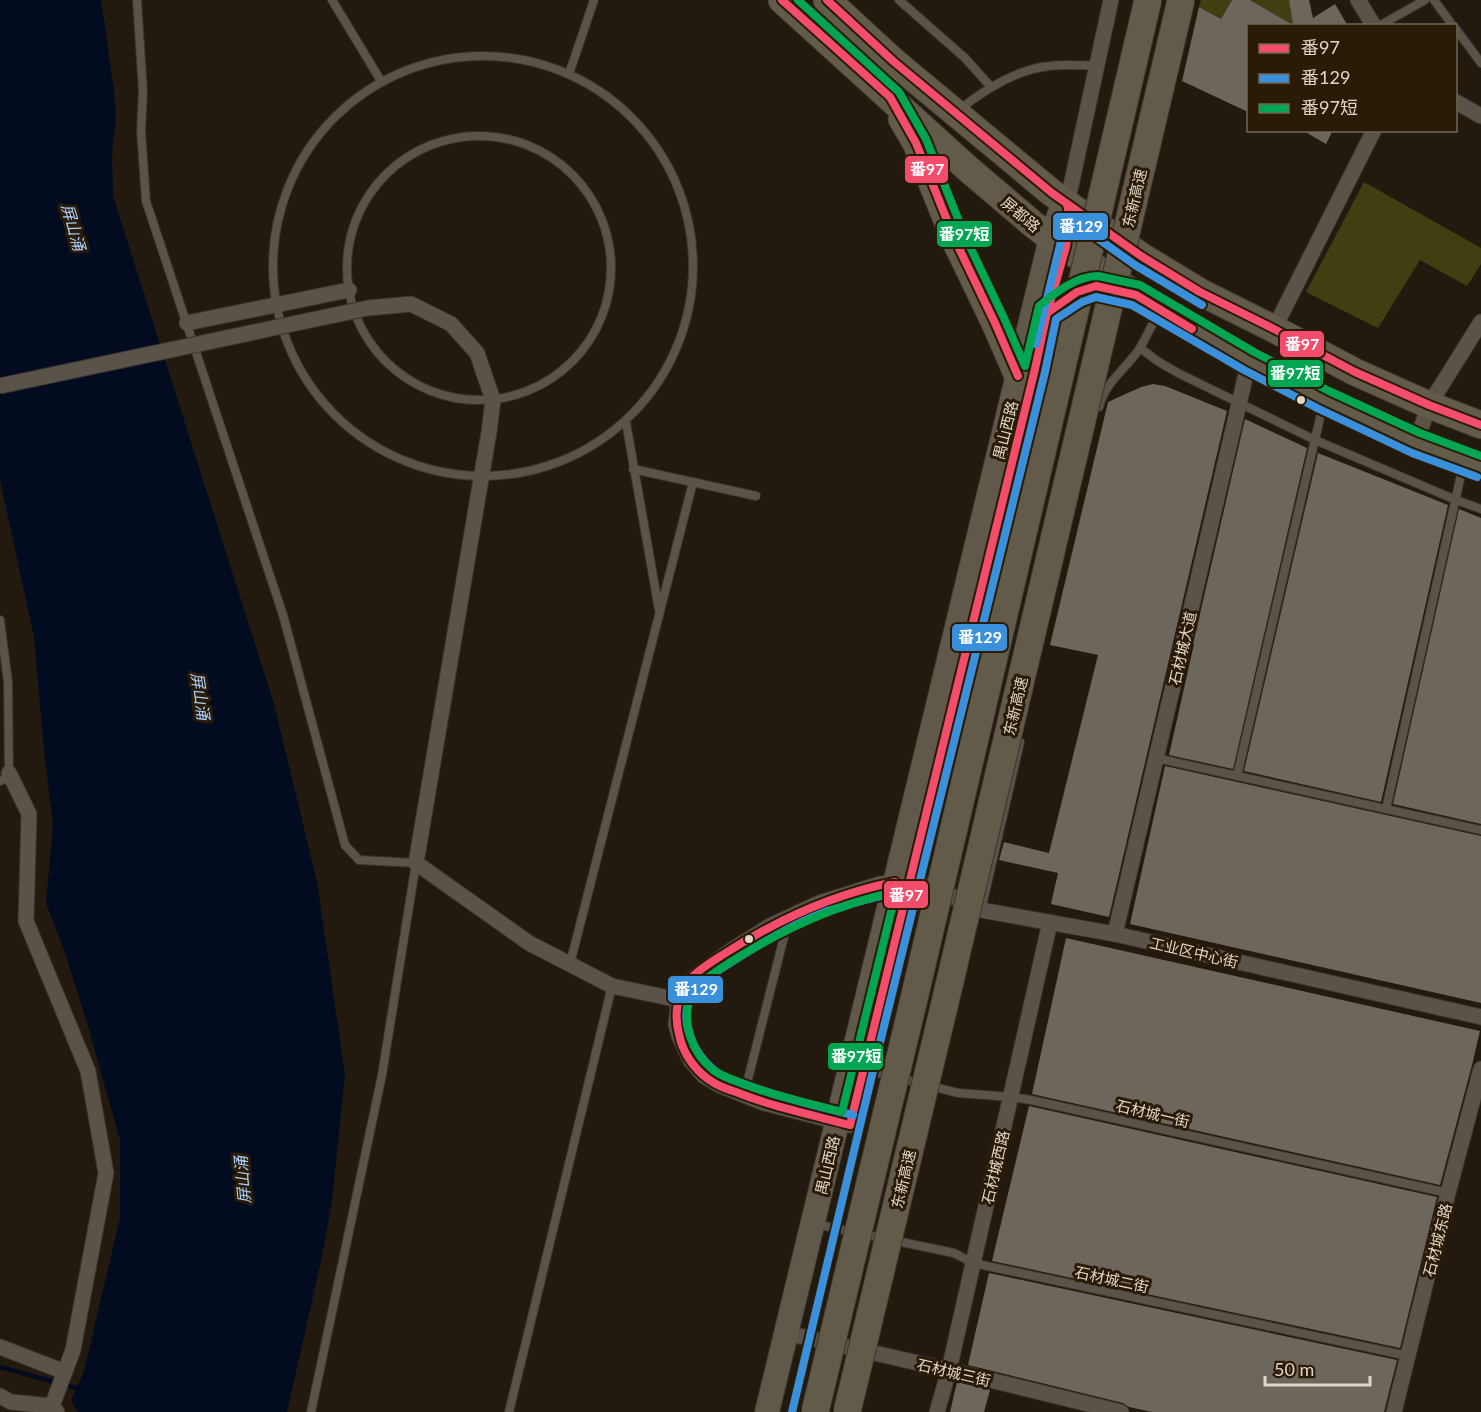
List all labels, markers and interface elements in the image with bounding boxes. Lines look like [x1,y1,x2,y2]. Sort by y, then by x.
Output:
legend [1247,24,1457,132]
text: 番97 [1301,36,1340,58]
text: 番129 [1301,66,1350,88]
text: 番97短 [1301,96,1358,118]
line badge: 番97 [904,155,949,184]
text: 番97 [910,159,944,178]
street label: 东新高速 [1118,167,1150,229]
street label: 屏都路 [998,193,1044,235]
water label: 屏山涌 [58,201,90,255]
line badge: 番129 [1052,212,1109,241]
text: 番129 [1059,216,1103,235]
line badge: 番97短 [936,220,993,248]
text: 番97短 [939,224,989,243]
line badge: 番97 [1279,330,1325,358]
text: 番97 [1285,334,1319,353]
line badge: 番97短 [1267,359,1324,388]
text: 番97短 [1270,363,1320,382]
unlabelled marker [1295,394,1307,406]
street label: 禺山西路 [989,399,1021,461]
street label: 石材城大道 [1165,609,1199,687]
line badge: 番129 [951,623,1008,652]
text: 番129 [958,627,1002,646]
water label: 屏山涌 [188,671,214,723]
street label: 东新高速 [999,675,1031,737]
line badge: 番97 [883,880,929,909]
text: 番97 [889,885,923,904]
unlabelled marker [743,933,755,945]
street label: 工业区中心街 [1148,933,1240,971]
line badge: 番129 [667,975,724,1004]
text: 番129 [674,979,718,998]
line badge: 番97短 [827,1042,884,1071]
text: 番97短 [831,1046,881,1065]
street label: 石材城一街 [1114,1096,1192,1130]
street label: 石材城西路 [978,1128,1012,1206]
street label: 禺山西路 [811,1134,843,1196]
street label: 东新高速 [887,1148,919,1210]
water label: 屏山涌 [230,1153,254,1205]
street label: 石材城东路 [1419,1201,1455,1279]
street label: 石材城二街 [1073,1262,1151,1296]
scale bar [1265,1349,1370,1387]
street label: 石材城三街 [915,1355,993,1389]
text: 50 m [1274,1358,1314,1380]

